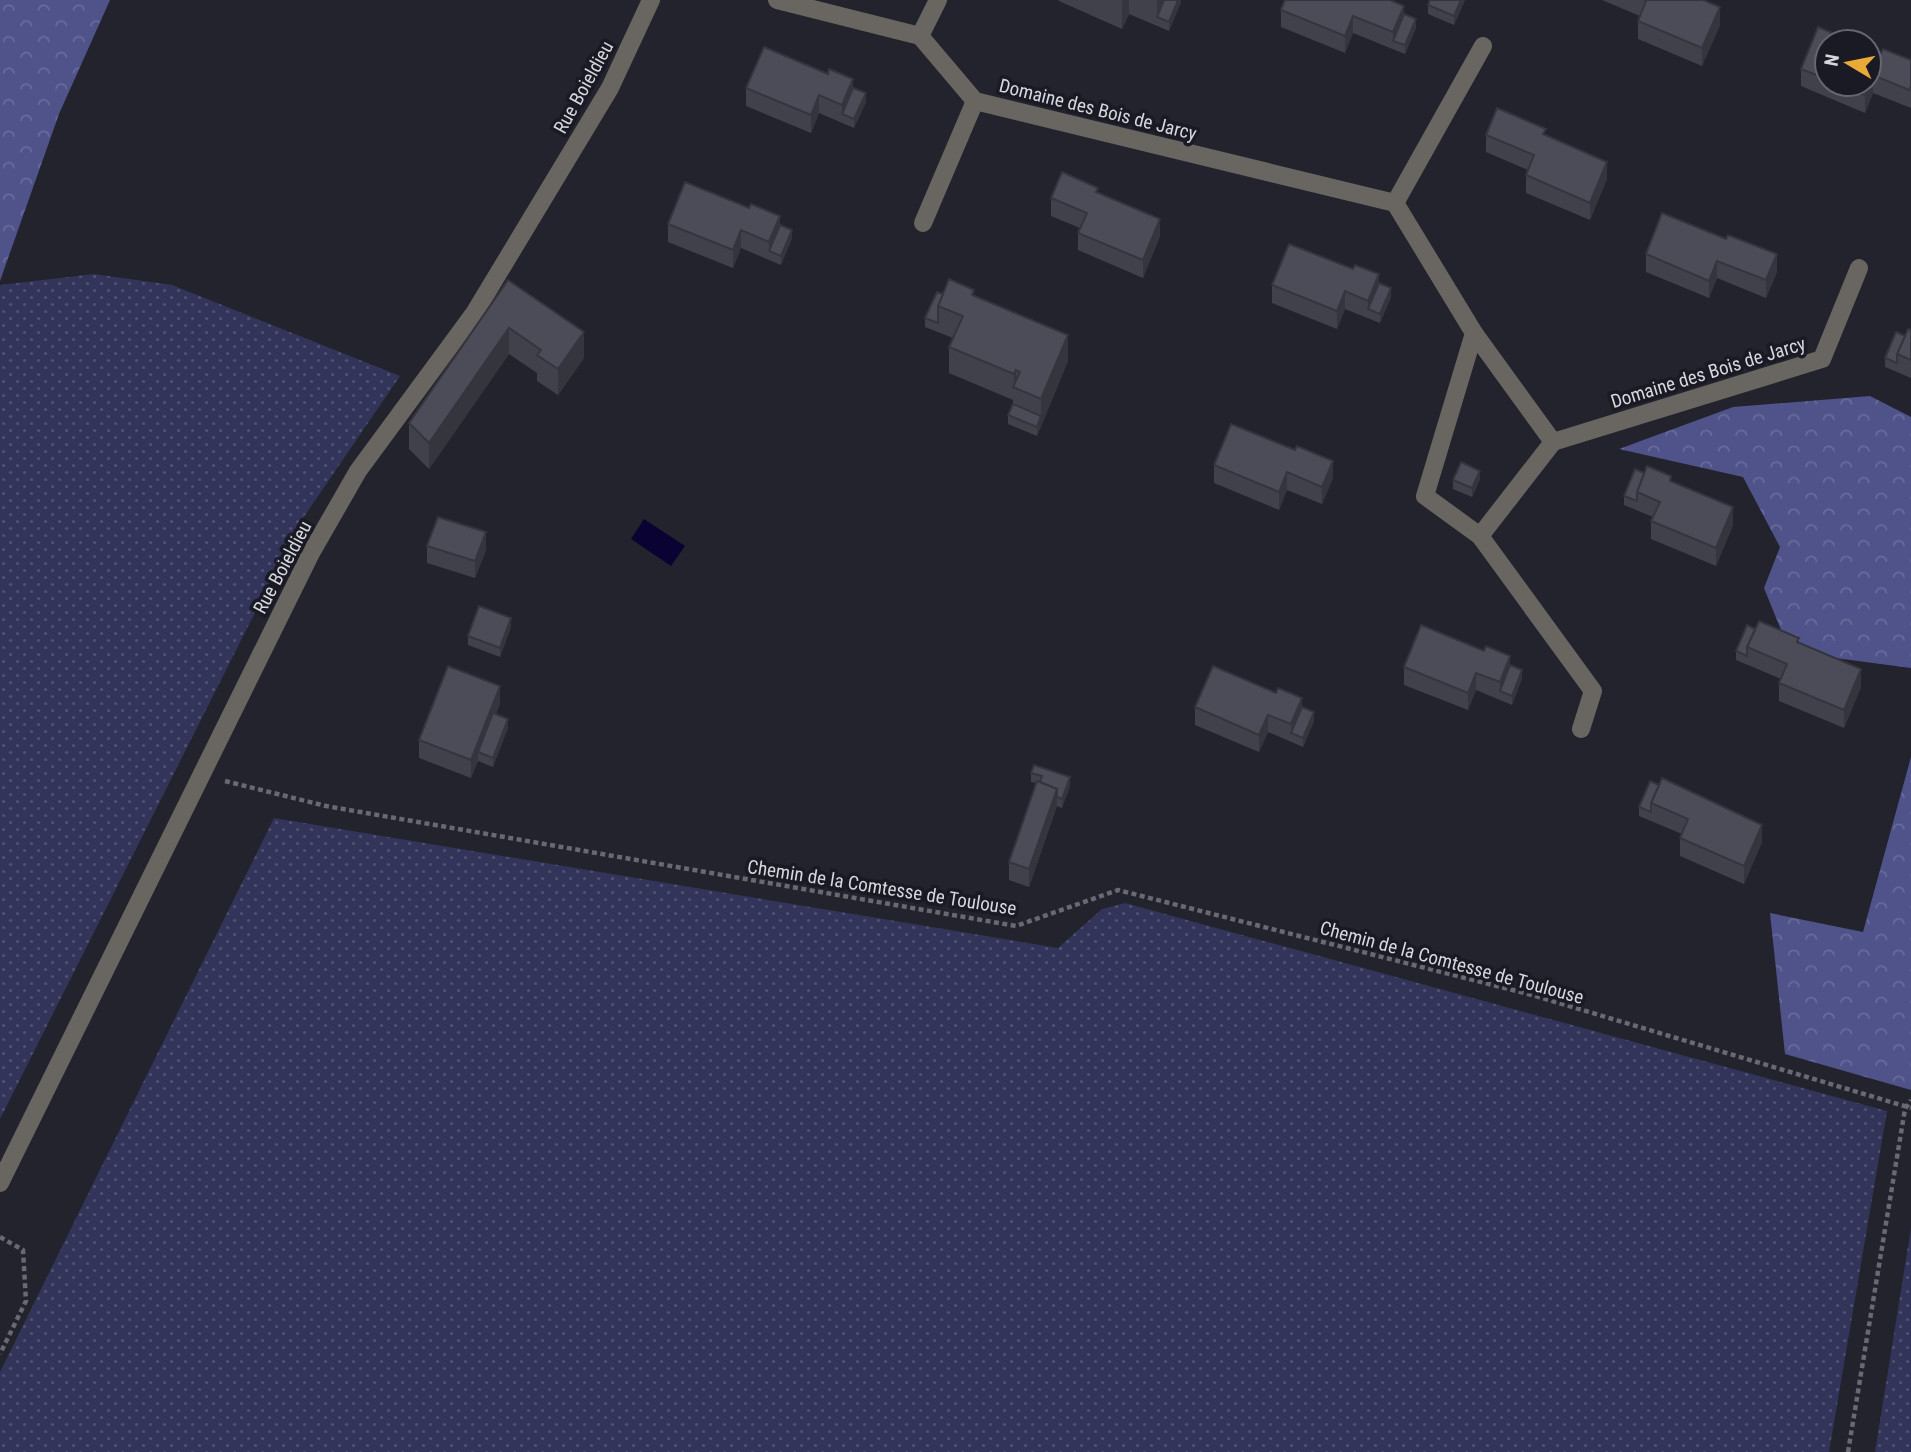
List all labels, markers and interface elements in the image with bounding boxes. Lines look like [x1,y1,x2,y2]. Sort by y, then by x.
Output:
north arrow [1813,28,1883,98]
street label: Rue Boieldieu [549,37,618,137]
text: N [1819,52,1844,68]
street label: Domaine des Bois de Jarcy [997,74,1199,145]
street label: Domaine des Bois de Jarcy [1608,332,1808,413]
street label: Rue Boieldieu [248,517,317,618]
street label: Chemin de la Comtesse de Toulouse [746,855,1018,920]
street label: Chemin de la Comtesse de Toulouse [1318,916,1586,1009]

